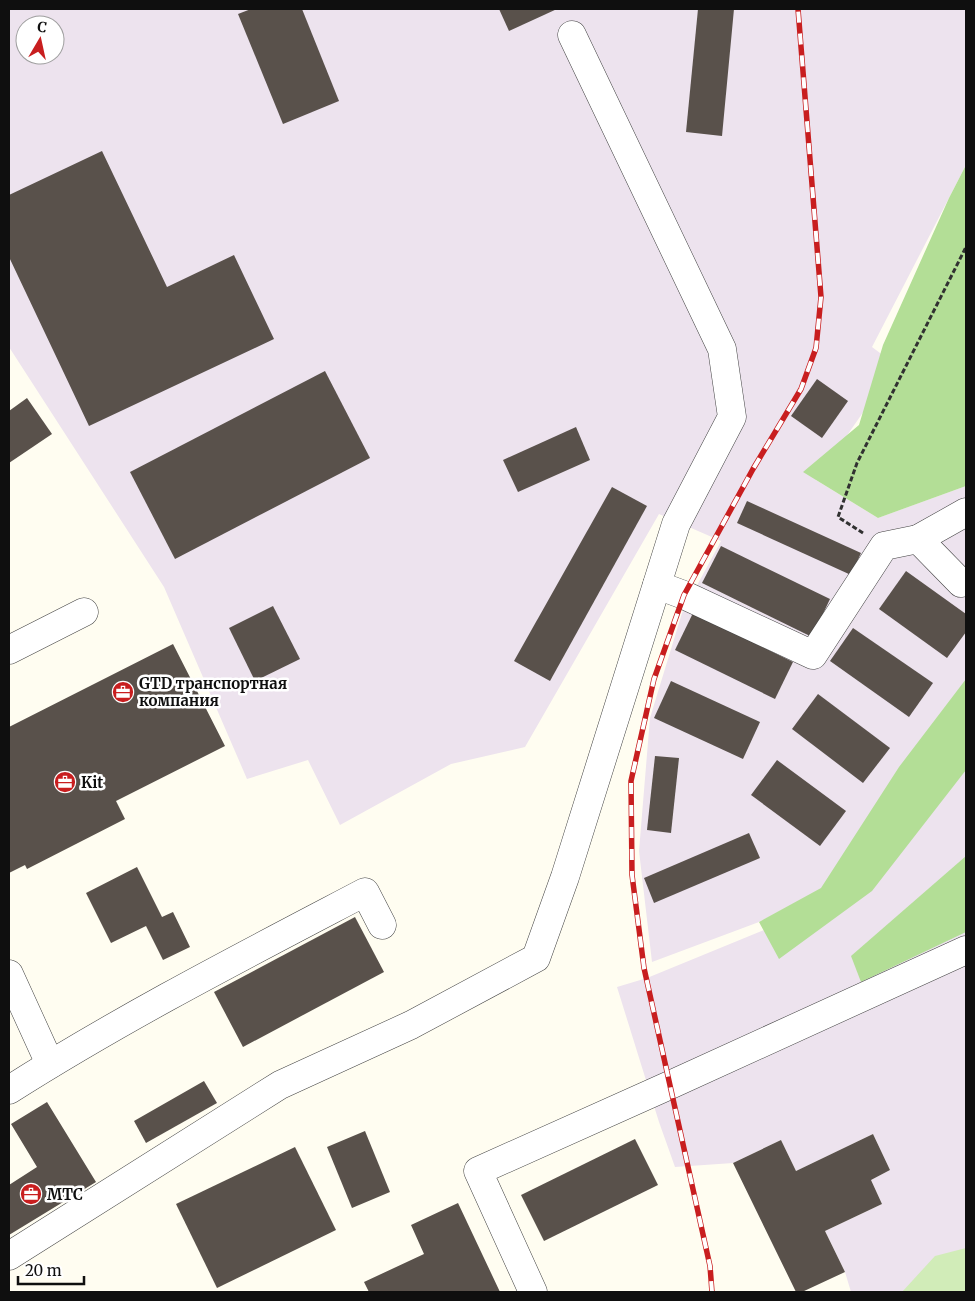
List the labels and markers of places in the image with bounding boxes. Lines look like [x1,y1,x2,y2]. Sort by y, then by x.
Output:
place label: GTD транспортная компания [139,674,287,710]
office icon: GTD транспортная компания [111,680,135,704]
office icon: Kit [53,770,77,794]
place label: Kit [81,773,103,792]
office icon: МТС [19,1182,43,1206]
place label: МТС [47,1185,83,1204]

